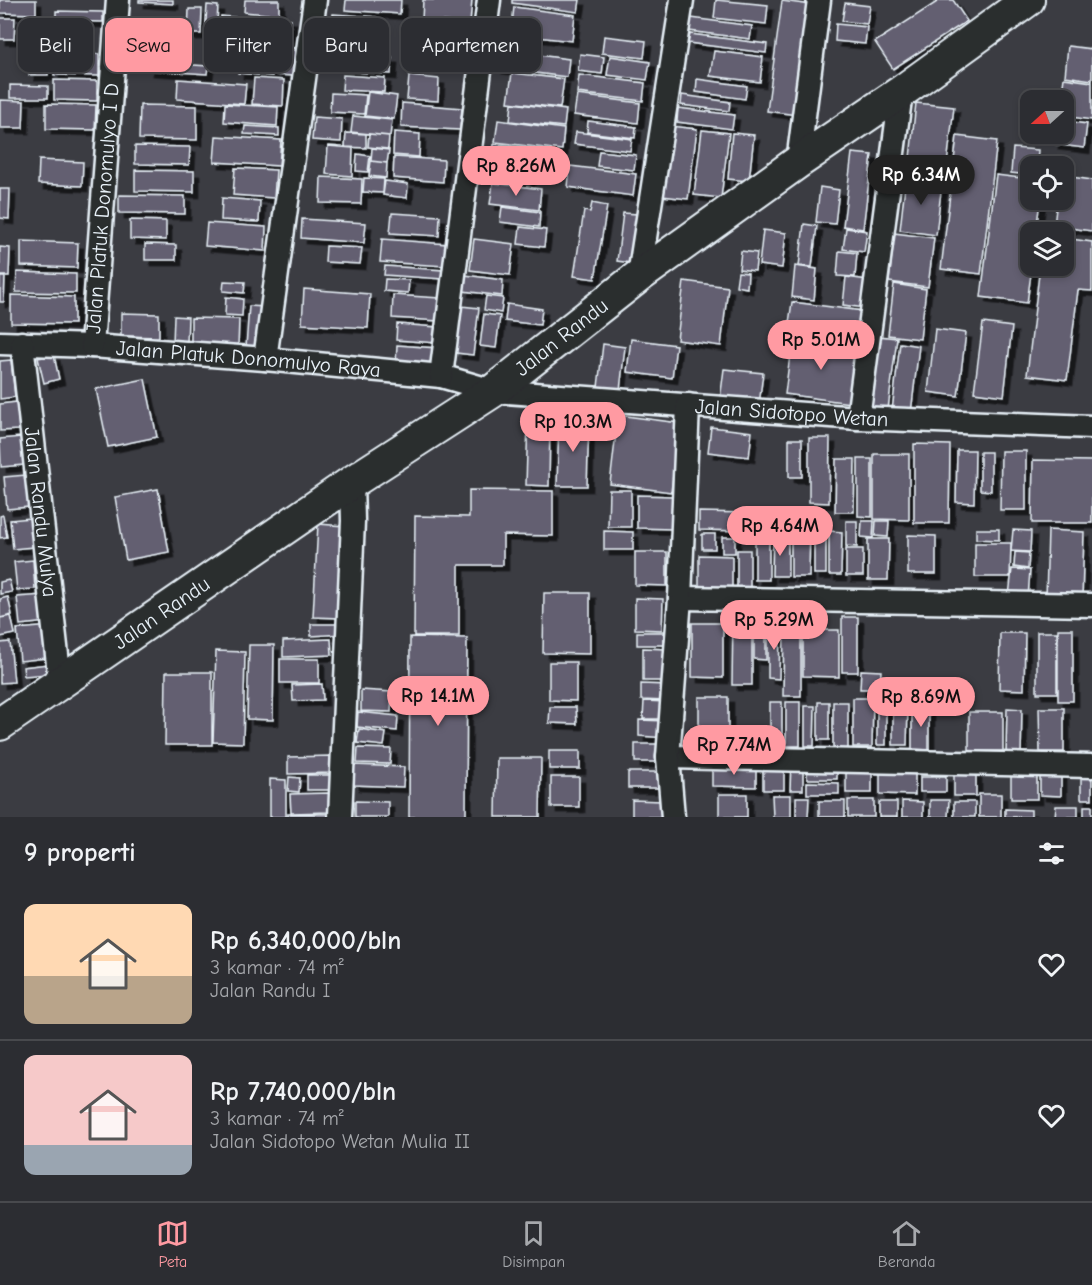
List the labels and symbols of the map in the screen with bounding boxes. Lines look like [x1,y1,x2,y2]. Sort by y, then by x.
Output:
street label: Jalan Platuk Donomulyo I D [81,82,124,335]
north arrow [1020,90,1074,144]
pin: Rp 8.26M [454,146,578,197]
pin: Rp 6.34M [859,155,983,206]
street label: Jalan Randu [510,293,612,381]
pin: Rp 5.01M [759,320,883,371]
street label: Jalan Platuk Donomulyo Raya [115,336,382,382]
street label: Jalan Sidotopo Wetan [694,394,889,431]
pin: Rp 10.3M [511,402,635,453]
street label: Jalan Randu Mulya [19,426,62,598]
pin: Rp 4.64M [718,506,842,557]
street label: Jalan Randu [109,572,214,654]
pin: Rp 5.29M [712,600,836,651]
pin: Rp 14.1M [376,676,500,727]
pin: Rp 8.69M [859,677,983,728]
pin: Rp 7.74M [672,725,796,776]

